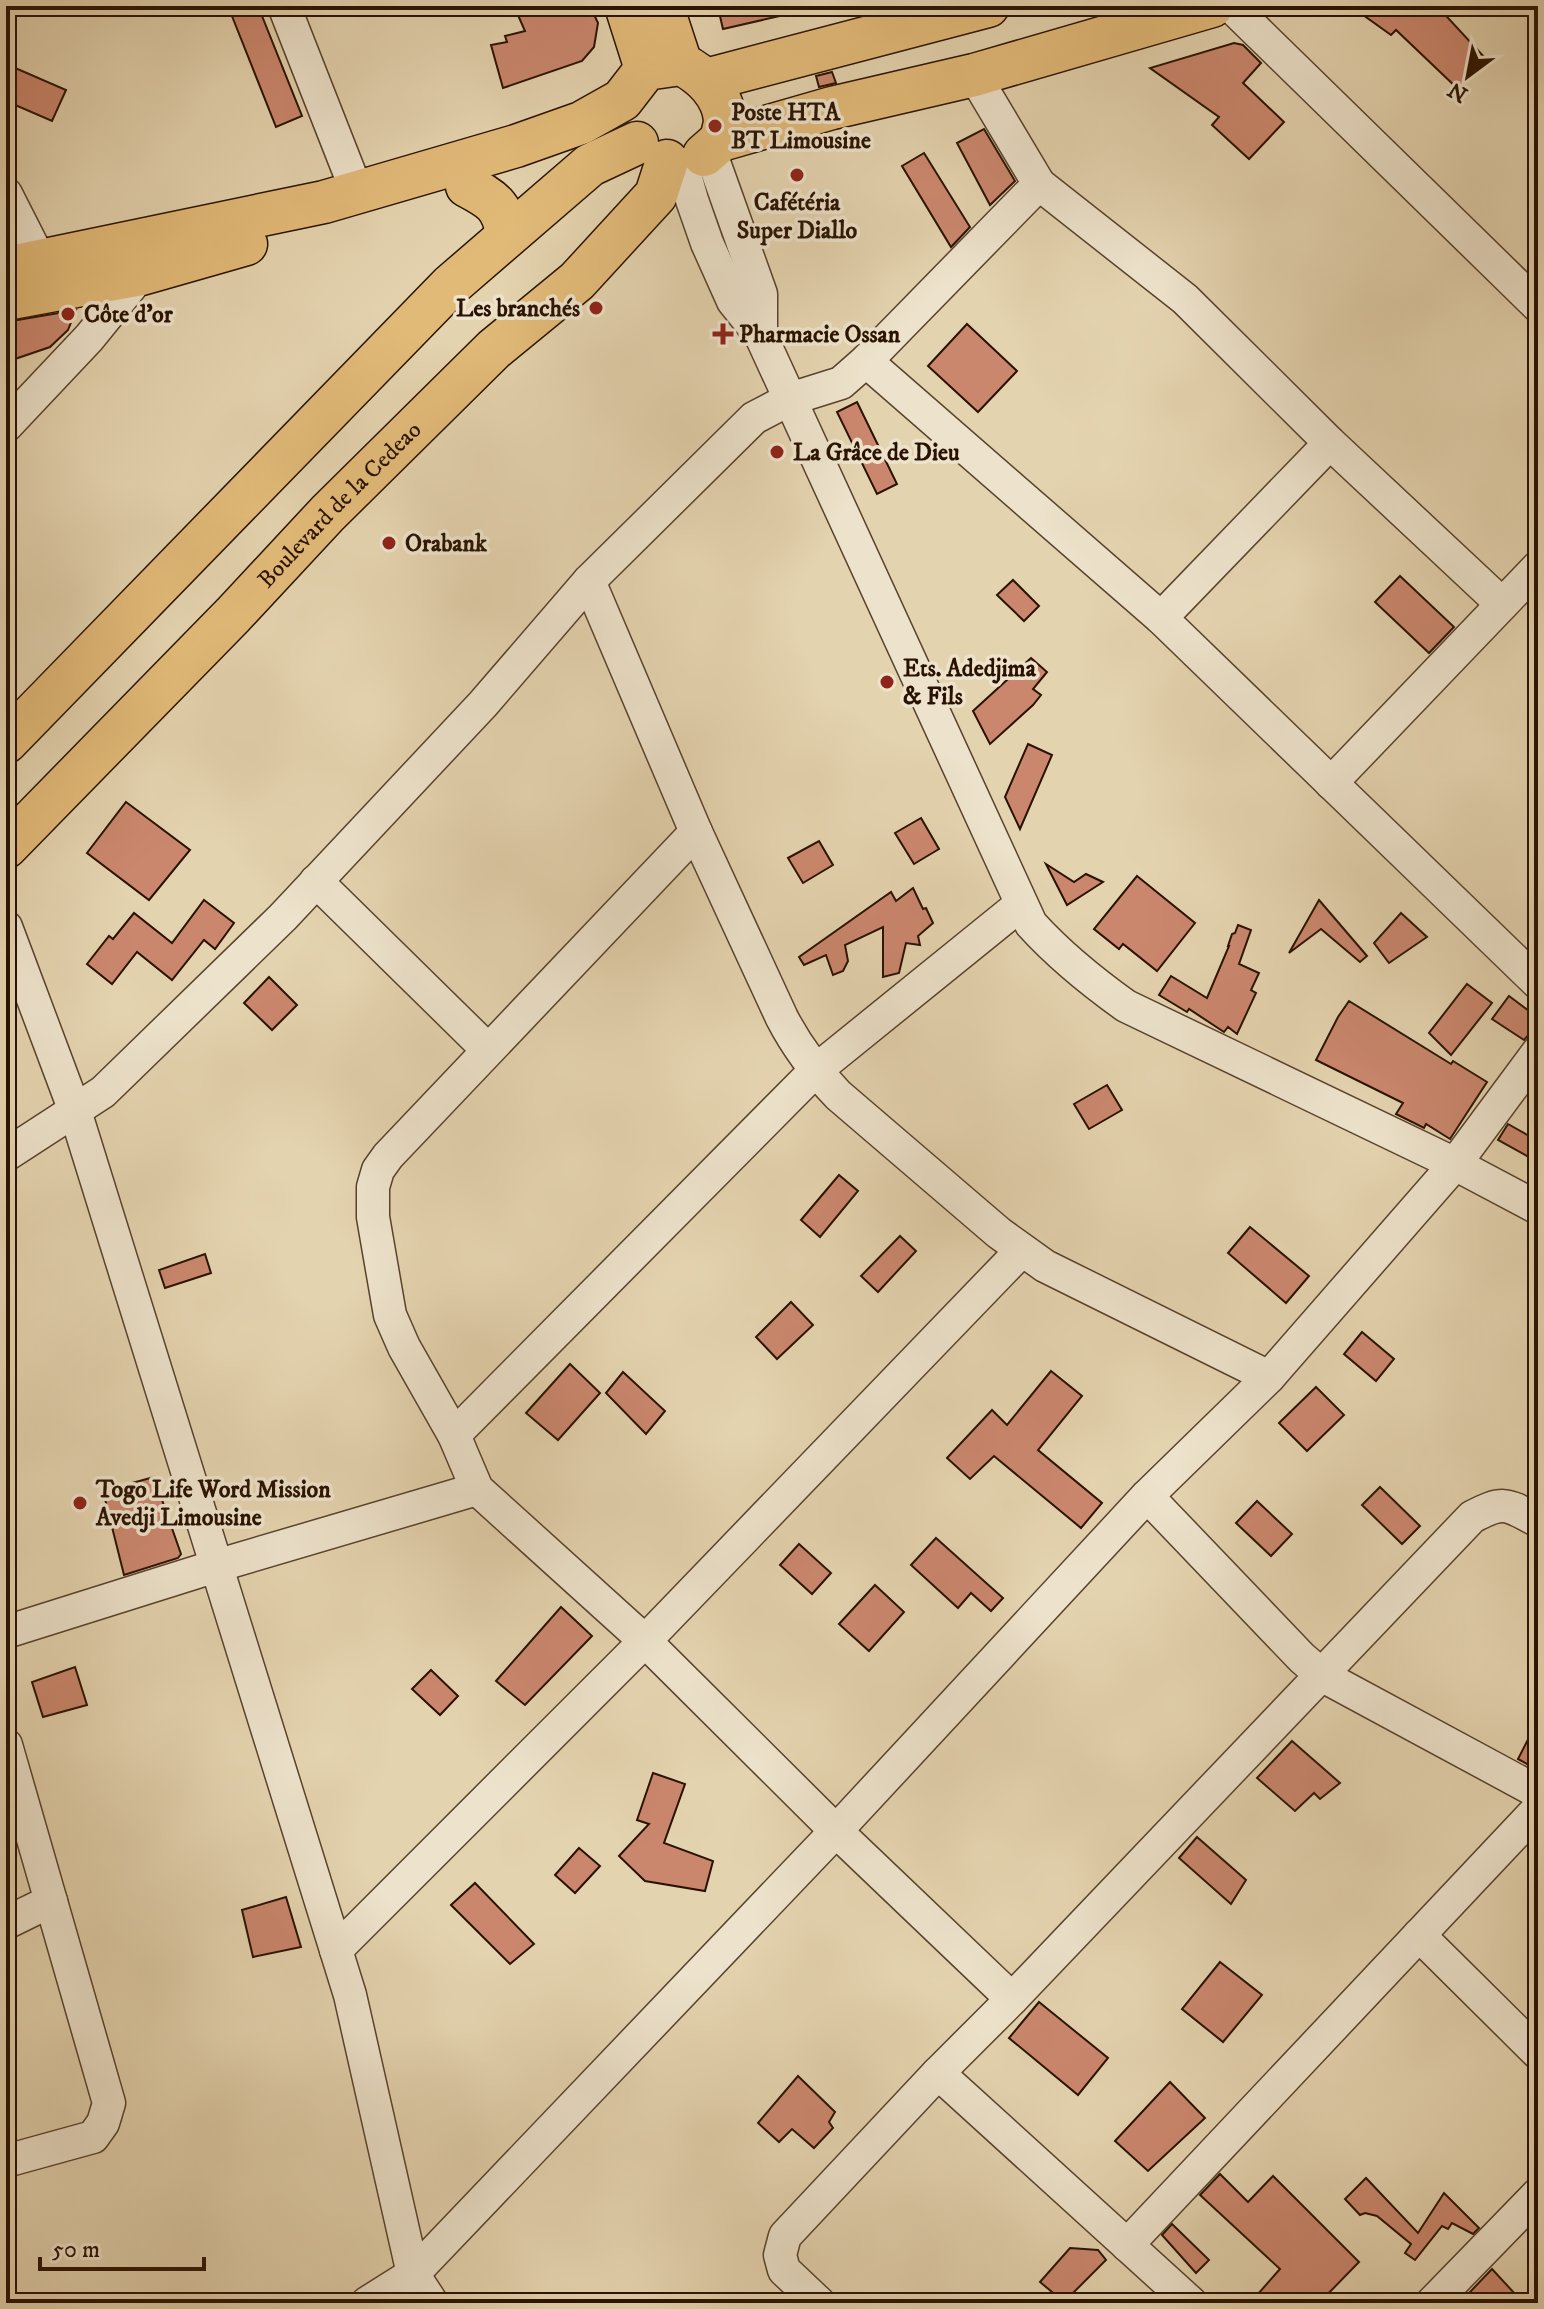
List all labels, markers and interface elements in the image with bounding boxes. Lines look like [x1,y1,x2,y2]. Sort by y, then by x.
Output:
north arrow [1428,36,1508,116]
text: N [1443,75,1473,108]
place label: Poste HTA BT Limousine [731,98,871,156]
marker: Poste HTA BT Limousine [706,117,724,135]
marker: Cafétéria Super Diallo [788,166,806,184]
place label: Cafétéria Super Diallo [737,188,858,246]
place label: Les branchés [456,294,580,324]
marker: Les branchés [587,299,605,317]
place label: Côte d'or [84,300,174,330]
marker: Côte d'or [59,305,77,323]
place label: Pharmacie Ossan [739,320,901,350]
marker: Pharmacie Ossan [714,325,732,343]
street label: Boulevard de la Cedeao [252,415,428,595]
place label: La Grâce de Dieu [793,438,960,468]
marker: La Grâce de Dieu [768,443,786,461]
place label: Orabank [405,529,488,559]
marker: Orabank [380,534,398,552]
place label: Ets. Adedjima & Fils [903,654,1037,712]
marker: Ets. Adedjima & Fils [878,673,896,691]
place label: Togo Life Word Mission Avedji Limousine [95,1475,331,1533]
marker: Togo Life Word Mission Avedji Limousine [71,1494,89,1512]
scale bar [40,2221,204,2271]
text: 50 m [52,2235,100,2265]

